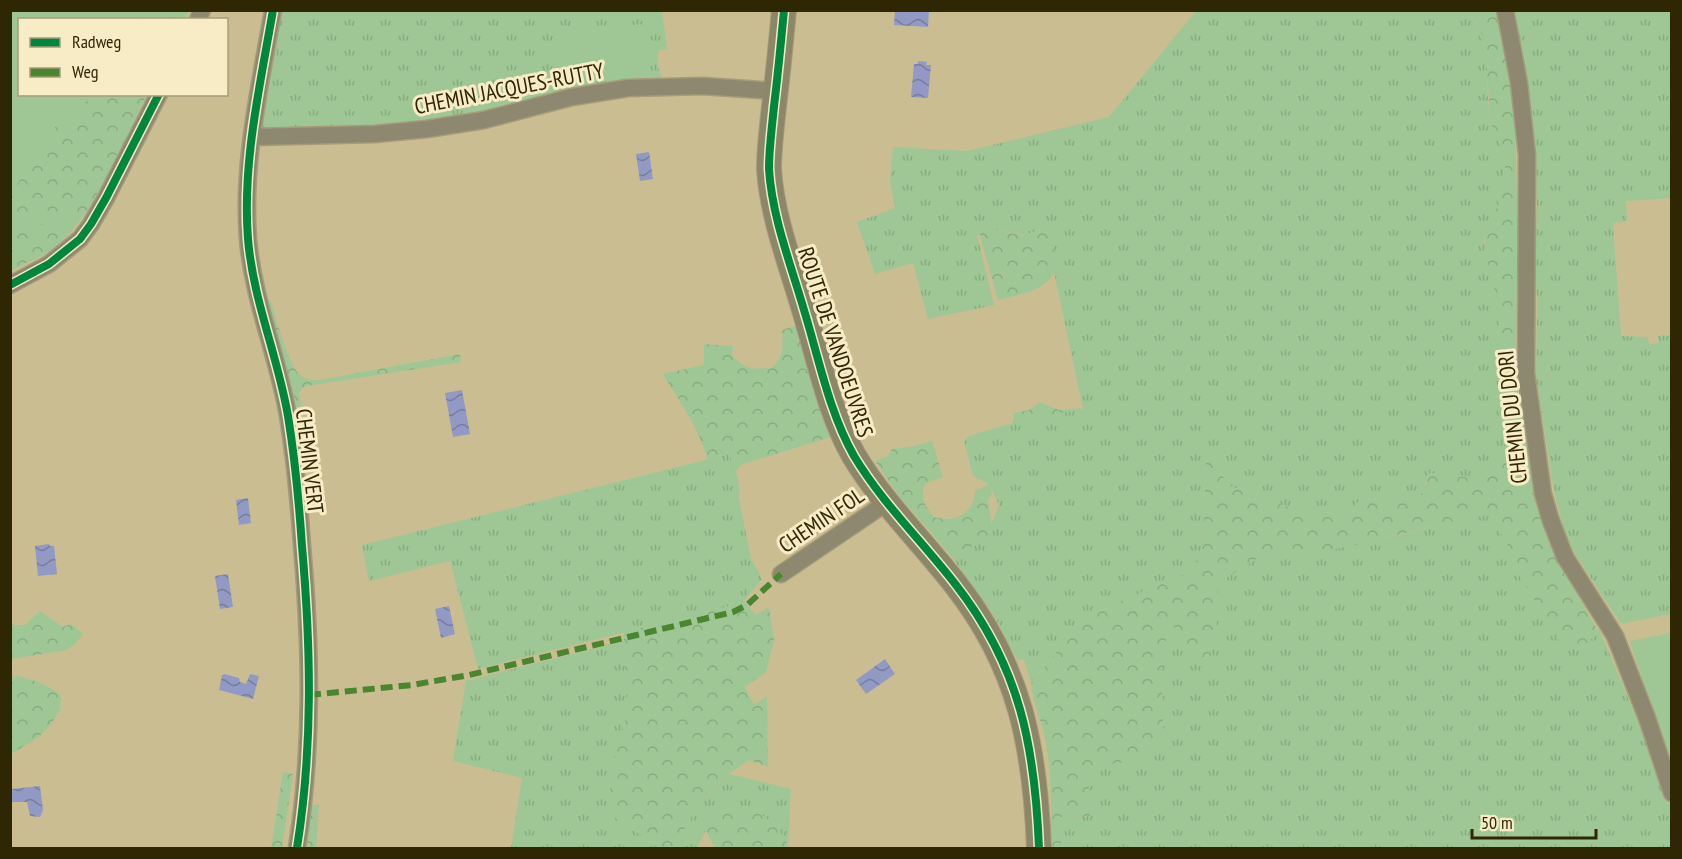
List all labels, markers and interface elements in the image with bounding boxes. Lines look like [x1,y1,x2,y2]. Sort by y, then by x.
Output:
legend [18,18,228,96]
text: Radweg [72,30,121,53]
street label: CHEMIN JACQUES-RUTTY [412,56,606,120]
text: Weg [72,60,99,83]
street label: ROUTE DE VANDOEUVRES [792,243,880,441]
street label: CHEMIN DU DORI [1491,349,1533,485]
street label: CHEMIN VERT [290,407,330,515]
street label: CHEMIN FOL [773,481,869,559]
scale bar [1472,802,1596,840]
text: 50 m [1481,811,1513,834]

